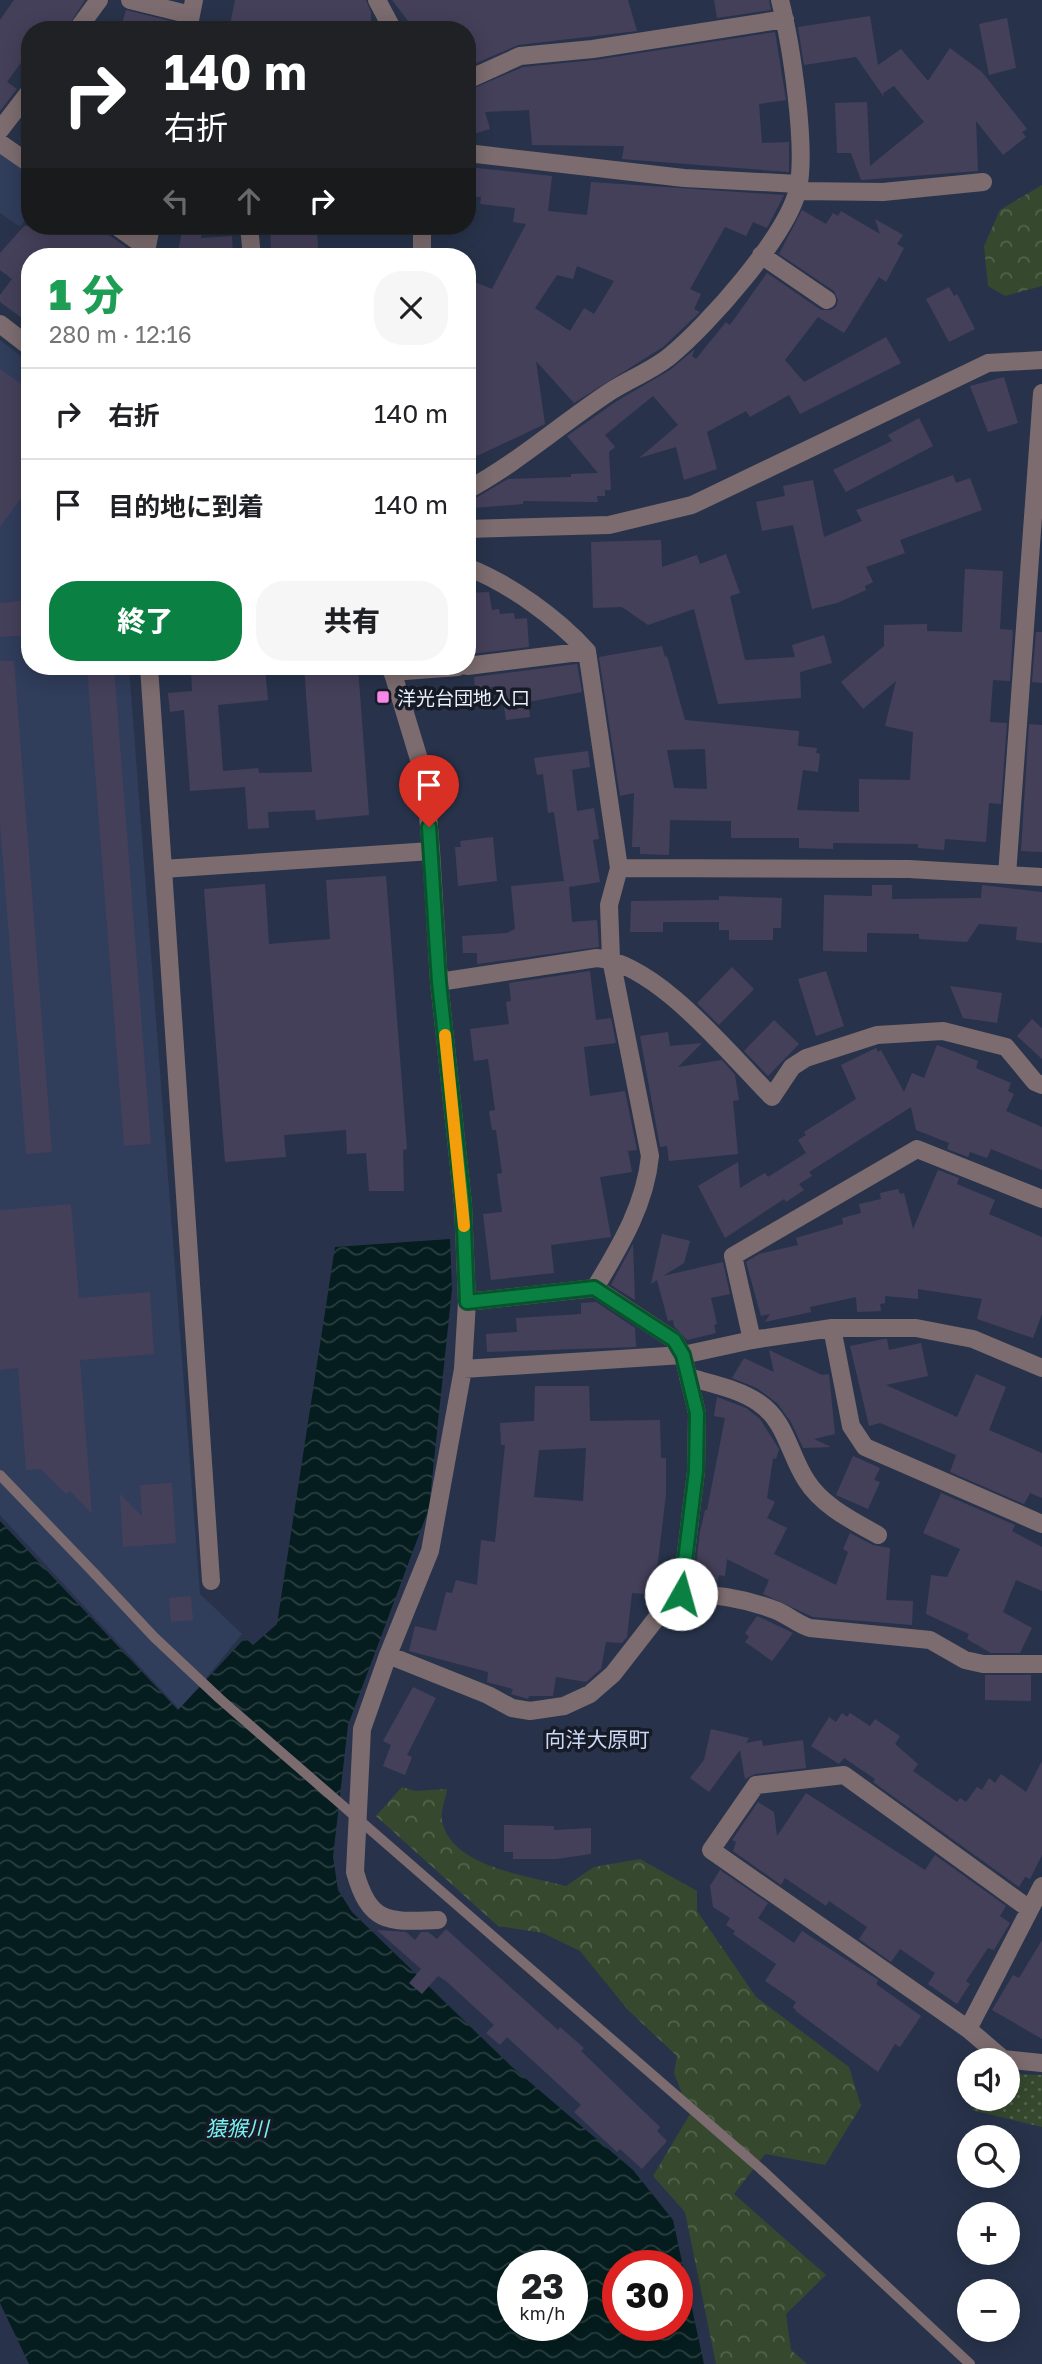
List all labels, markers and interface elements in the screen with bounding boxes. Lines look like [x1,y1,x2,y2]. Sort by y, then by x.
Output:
text: 140 m [164,42,307,101]
icon: right [49,49,140,140]
text: 右折 [164,108,228,146]
icon: left [157,182,195,220]
icon: ahead [230,182,268,220]
icon: right [303,182,341,220]
text: 1 分 [49,269,124,319]
button: close [374,271,448,345]
text: 280 m · 12:16 [49,320,192,348]
icon: right [49,395,87,433]
text: 140 m [374,398,448,429]
text: 右折 [108,400,160,431]
icon: arrive [49,486,87,524]
text: 140 m [374,489,448,520]
text: 目的地に到着 [108,491,264,522]
button: 終了 [49,581,242,661]
button: 共有 [256,581,448,661]
place label: 洋光台団地入口 [397,686,530,709]
marker: 洋光台団地入口 [375,689,391,705]
pin [399,755,459,827]
icon: arrive [410,766,448,804]
position arrow [644,1557,718,1631]
district label: 向洋大原町 [545,1726,650,1752]
map controls [957,2048,1020,2342]
button: sound [957,2048,1020,2111]
water label: 猿猴川 [206,2115,270,2141]
button: search [957,2125,1020,2188]
button: + [957,2202,1020,2265]
speed limit sign: 30 [602,2250,693,2341]
text: 23 [521,2265,564,2307]
button: − [957,2279,1020,2342]
text: km/h [520,2302,565,2324]

